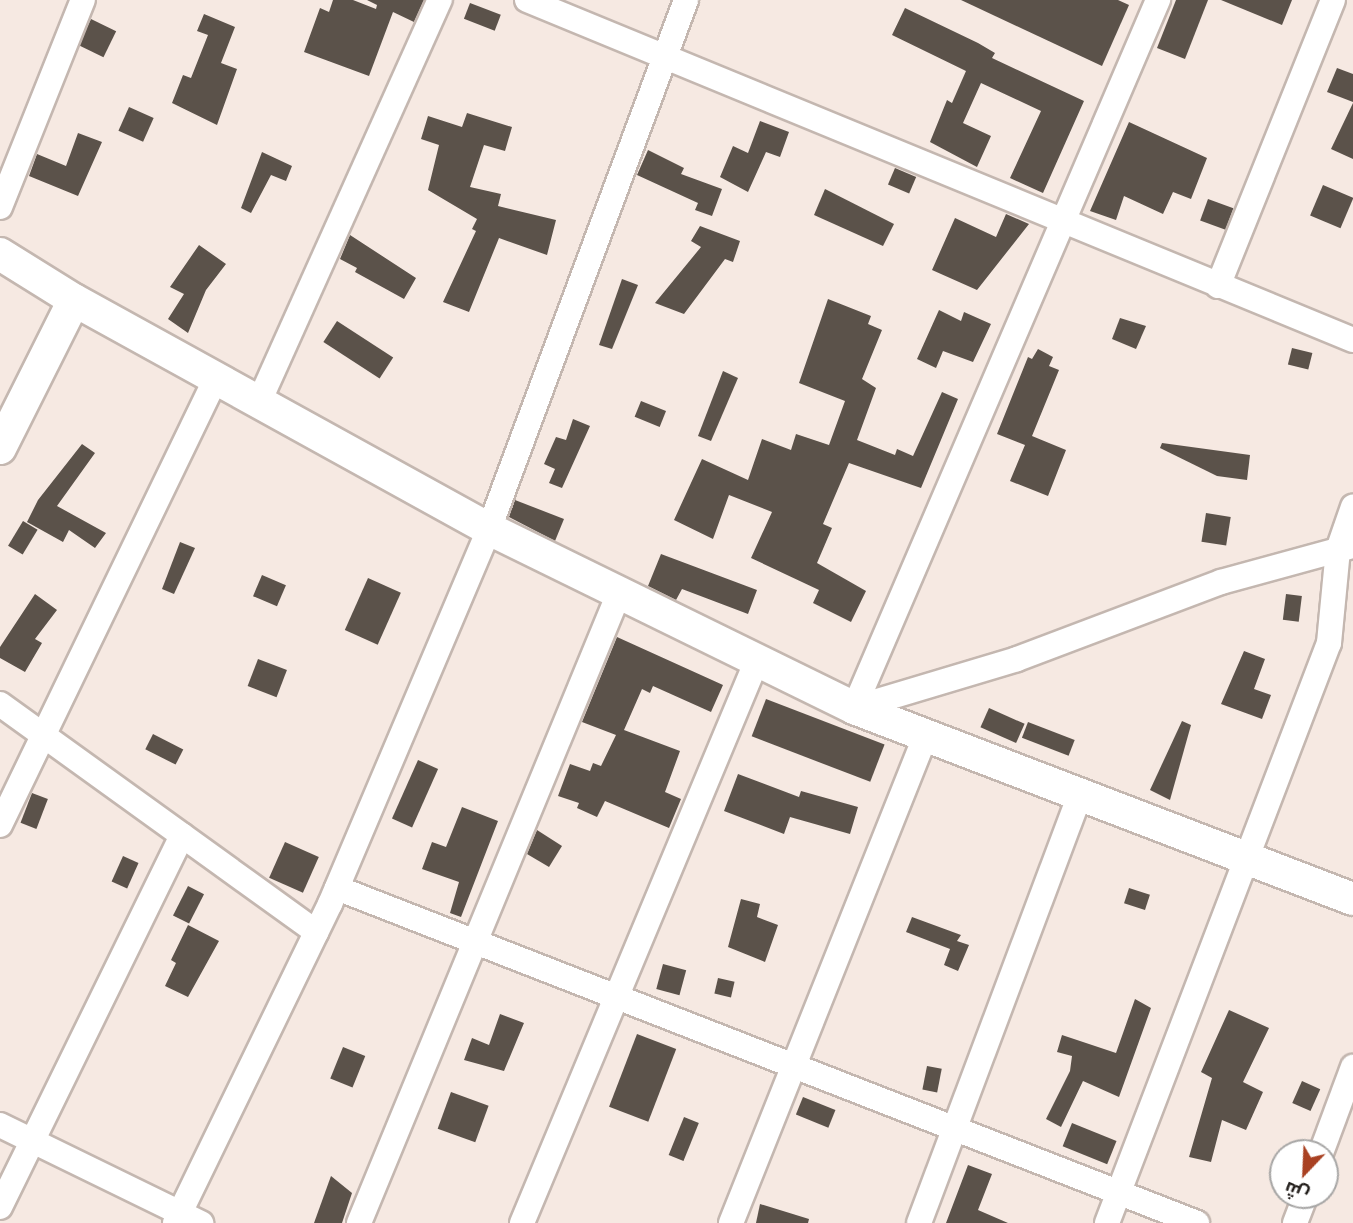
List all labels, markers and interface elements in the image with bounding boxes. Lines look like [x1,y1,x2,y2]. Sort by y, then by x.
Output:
north arrow [1269,1139,1339,1209]
text: ش [1280,1175,1313,1208]

